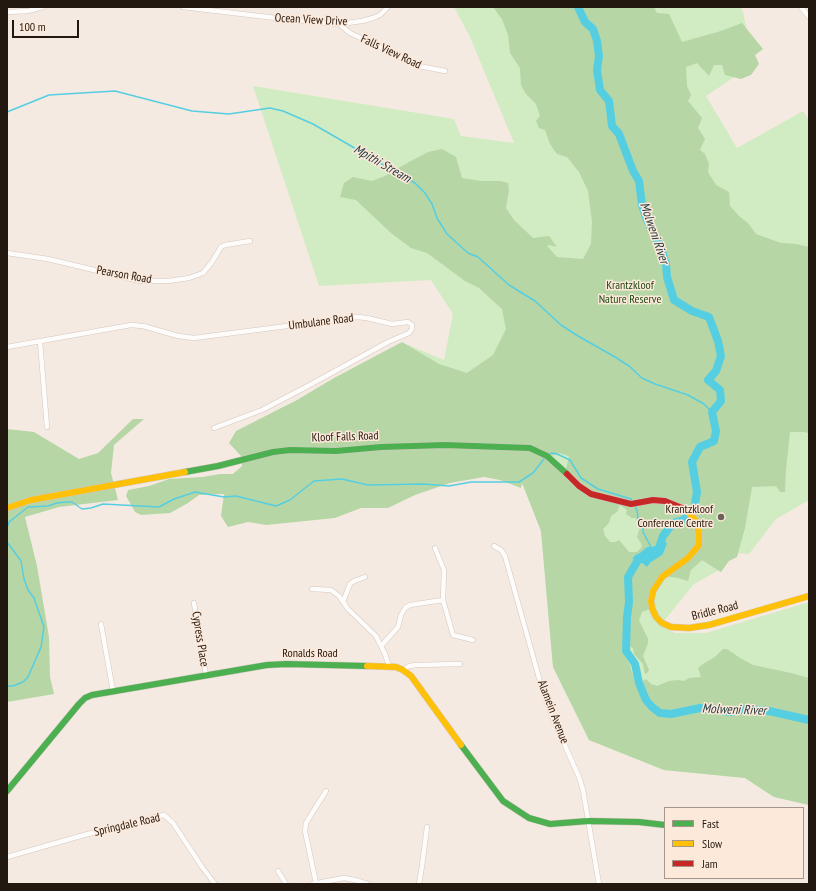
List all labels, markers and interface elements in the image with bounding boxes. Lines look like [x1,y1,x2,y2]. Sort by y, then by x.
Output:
street label: Ocean View Drive [274,11,348,29]
scale bar [14,12,81,38]
text: 100 m [19,19,46,34]
street label: Falls View Road [358,32,424,72]
water label: Mpithi Stream [351,141,413,187]
water label: Molweni River [636,200,672,266]
street label: Pearson Road [95,263,153,287]
park label: Krantzkloof Nature Reserve [599,279,661,307]
street label: Umbulane Road [288,311,354,333]
street label: Kloof Falls Road [311,429,379,445]
place label: Krantzkloof Conference Centre [637,503,713,531]
marker: Krantzkloof Conference Centre [716,512,726,522]
street label: Bridle Road [690,598,740,624]
street label: Cypress Place [189,610,211,668]
street label: Ronalds Road [282,647,338,661]
street label: Alamein Avenue [534,678,572,746]
water label: Molweni River [702,701,766,719]
legend [664,807,804,879]
street label: Springdale Road [93,810,161,840]
text: Fast [702,816,719,831]
text: Slow [702,836,722,851]
text: Jam [702,856,718,871]

